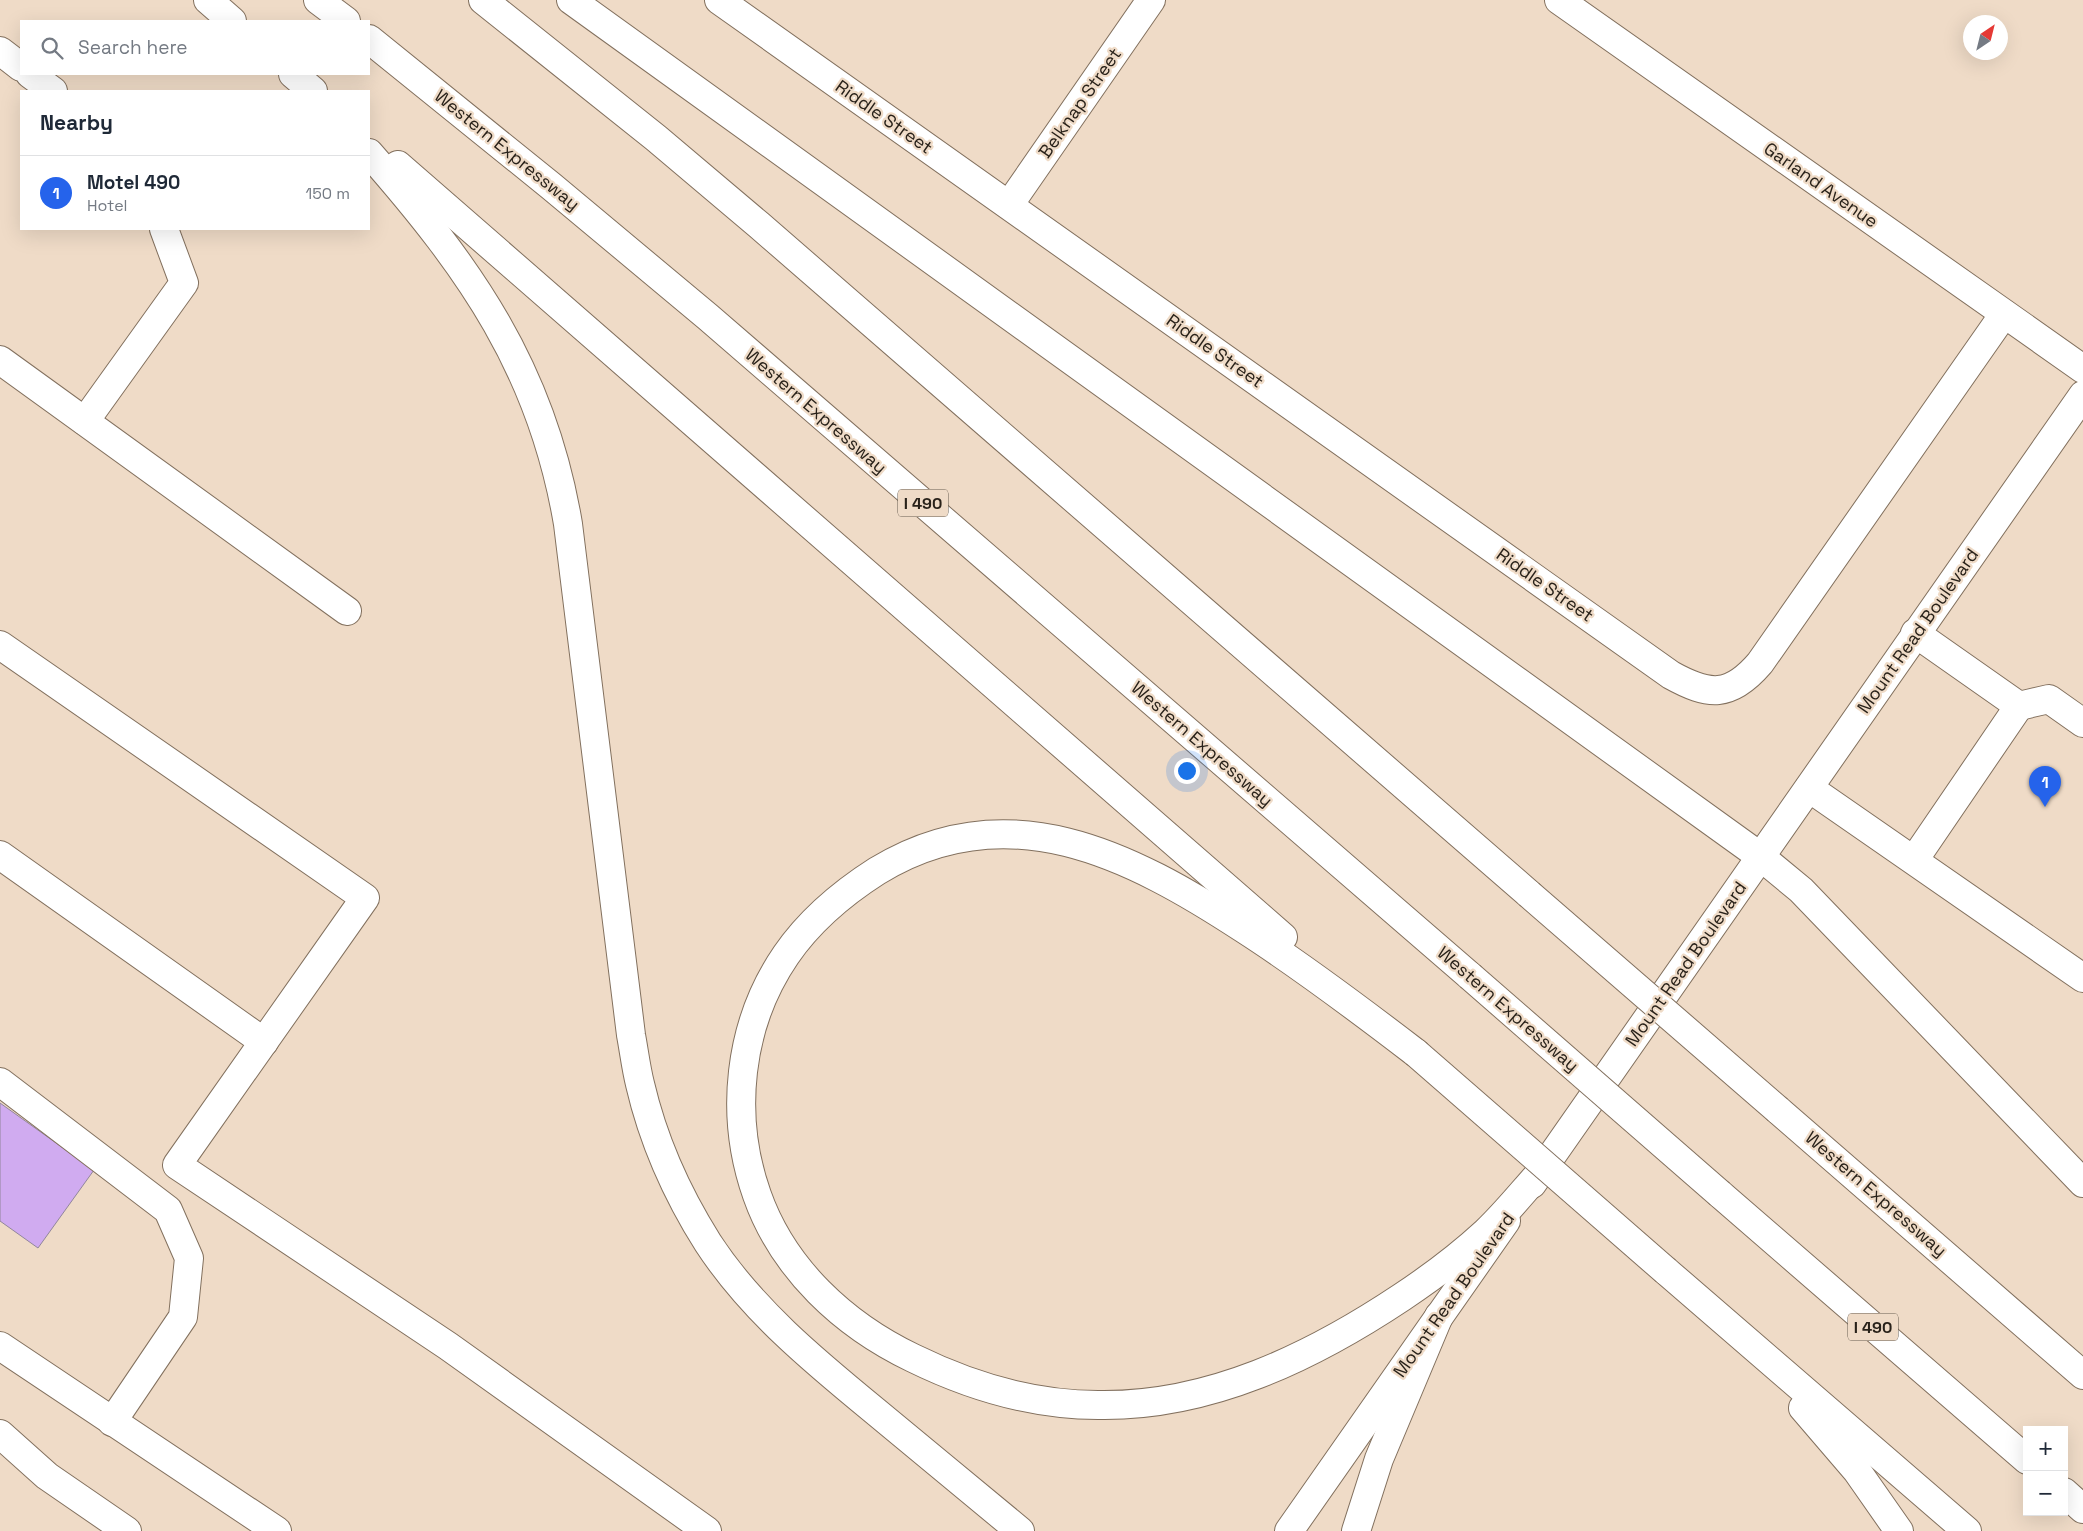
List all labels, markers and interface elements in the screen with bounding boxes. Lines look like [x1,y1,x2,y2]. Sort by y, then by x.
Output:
north arrow [1963,15,2008,60]
search box [20,20,370,75]
icon: search [38,34,66,62]
text: Search here [78,35,188,60]
street label: Belknap Street [1033,43,1126,162]
street label: Riddle Street [831,75,937,159]
street label: Western Expressway [430,84,585,215]
text: Nearby [40,109,113,136]
street label: Garland Avenue [1760,137,1883,233]
text: Motel 490 [87,170,180,195]
text: 1 [52,183,60,204]
text: 150 m [306,183,350,204]
text: Hotel [87,195,128,216]
street label: Riddle Street [1162,309,1268,393]
street label: Western Expressway [741,343,892,478]
road number: I 490 [898,489,948,516]
street label: Riddle Street [1492,543,1598,627]
street label: Mount Read Boulevard [1852,544,1983,718]
street label: Western Expressway [1127,676,1278,811]
your location [1174,758,1200,784]
pin: 1 [2029,766,2061,807]
street label: Mount Read Boulevard [1620,877,1751,1051]
street label: Western Expressway [1433,941,1584,1076]
street label: Western Expressway [1801,1126,1952,1261]
street label: Mount Read Boulevard [1388,1208,1519,1382]
road number: I 490 [1848,1314,1898,1340]
map controls [2023,1426,2068,1516]
button: + [2023,1426,2068,1471]
button: − [2023,1471,2068,1516]

